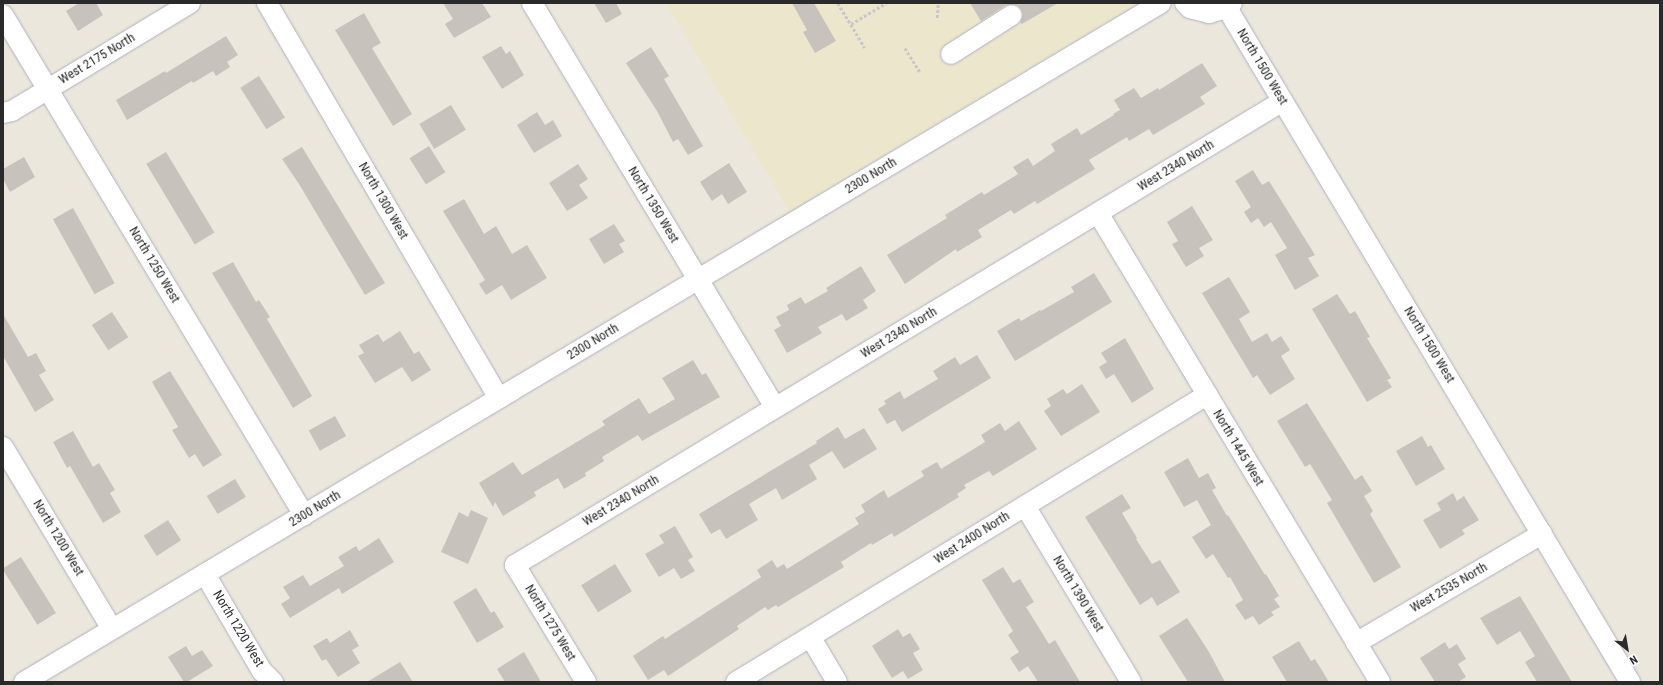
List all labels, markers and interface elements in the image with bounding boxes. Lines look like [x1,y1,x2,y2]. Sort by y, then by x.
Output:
street label: North 1500 West [1233,26,1291,108]
street label: West 2175 North [56,30,138,88]
street label: West 2340 North [1135,137,1217,195]
street label: 2300 North [842,154,900,198]
street label: North 1300 West [355,160,411,242]
street label: North 1350 West [624,164,682,246]
street label: North 1250 West [125,224,183,306]
street label: West 2340 North [858,304,940,362]
street label: North 1500 West [1400,304,1458,386]
street label: 2300 North [564,320,622,364]
street label: North 1445 West [1209,407,1267,489]
street label: West 2340 North [580,472,662,530]
street label: 2300 North [286,487,344,531]
street label: North 1200 West [29,497,87,579]
street label: West 2400 North [931,509,1013,567]
street label: North 1390 West [1049,553,1107,635]
street label: West 2535 North [1408,560,1490,616]
street label: North 1275 West [521,582,579,664]
street label: North 1220 West [209,588,267,670]
north arrow [1607,629,1647,669]
text: N [1627,652,1640,667]

